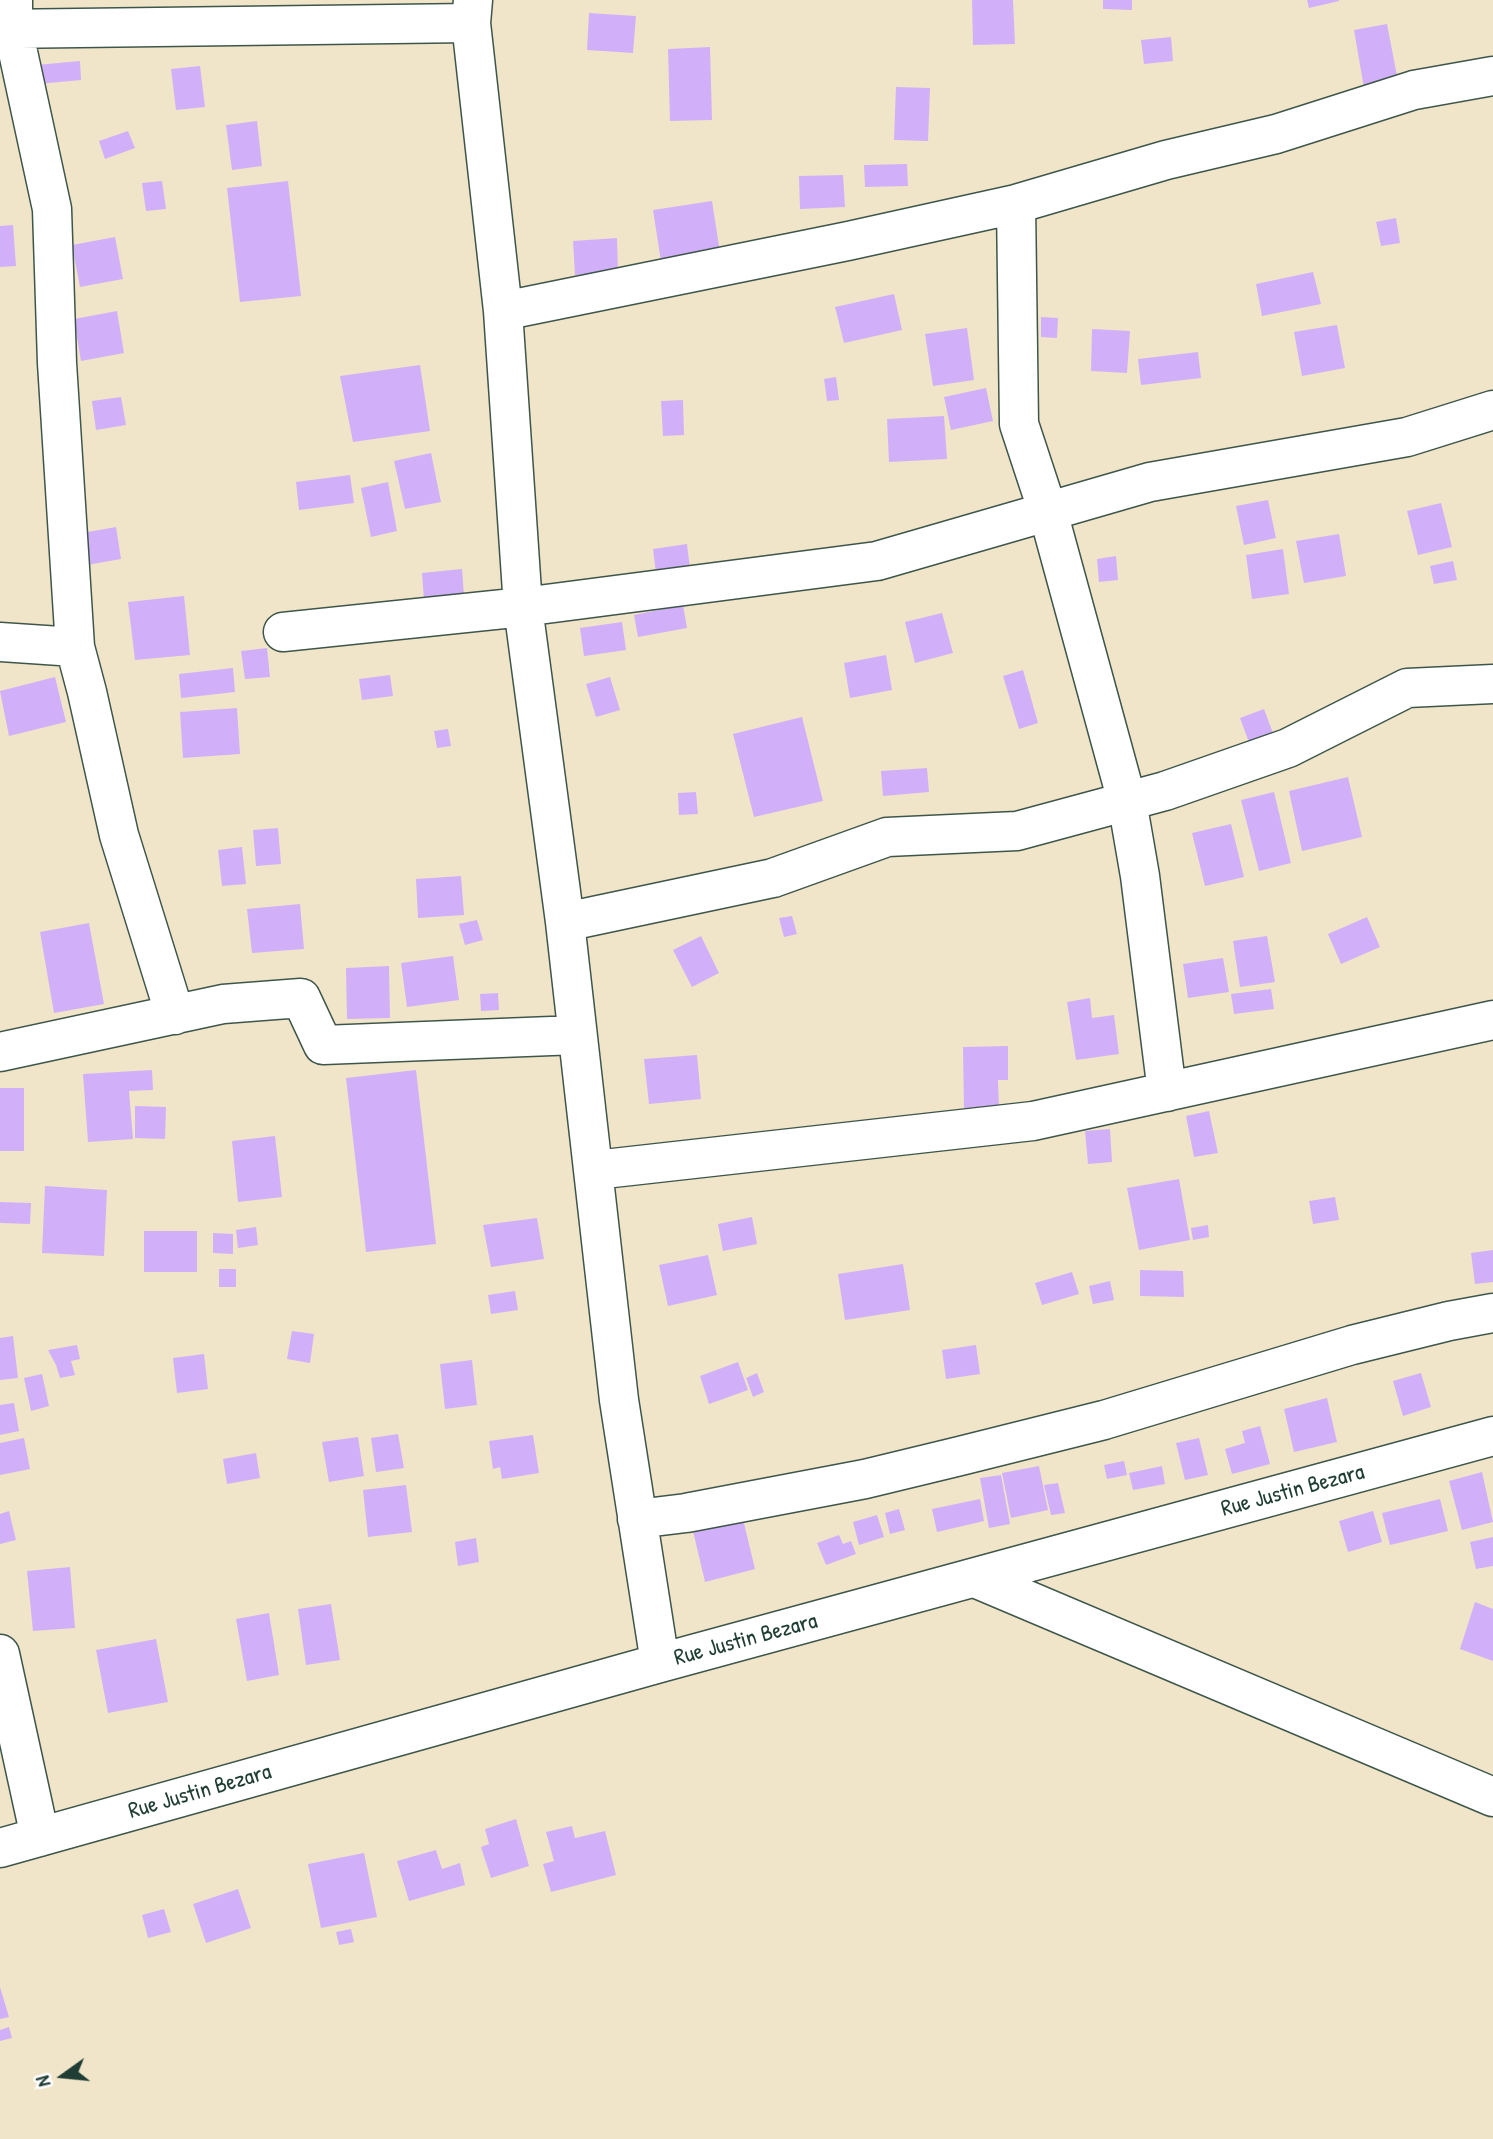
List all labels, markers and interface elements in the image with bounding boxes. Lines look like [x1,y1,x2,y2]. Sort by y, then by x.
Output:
street label: Rue Justin Bezara [1218,1459,1368,1523]
street label: Rue Justin Bezara [671,1608,821,1672]
street label: Rue Justin Bezara [126,1758,274,1826]
north arrow [28,2041,98,2111]
text: N [29,2073,57,2090]

